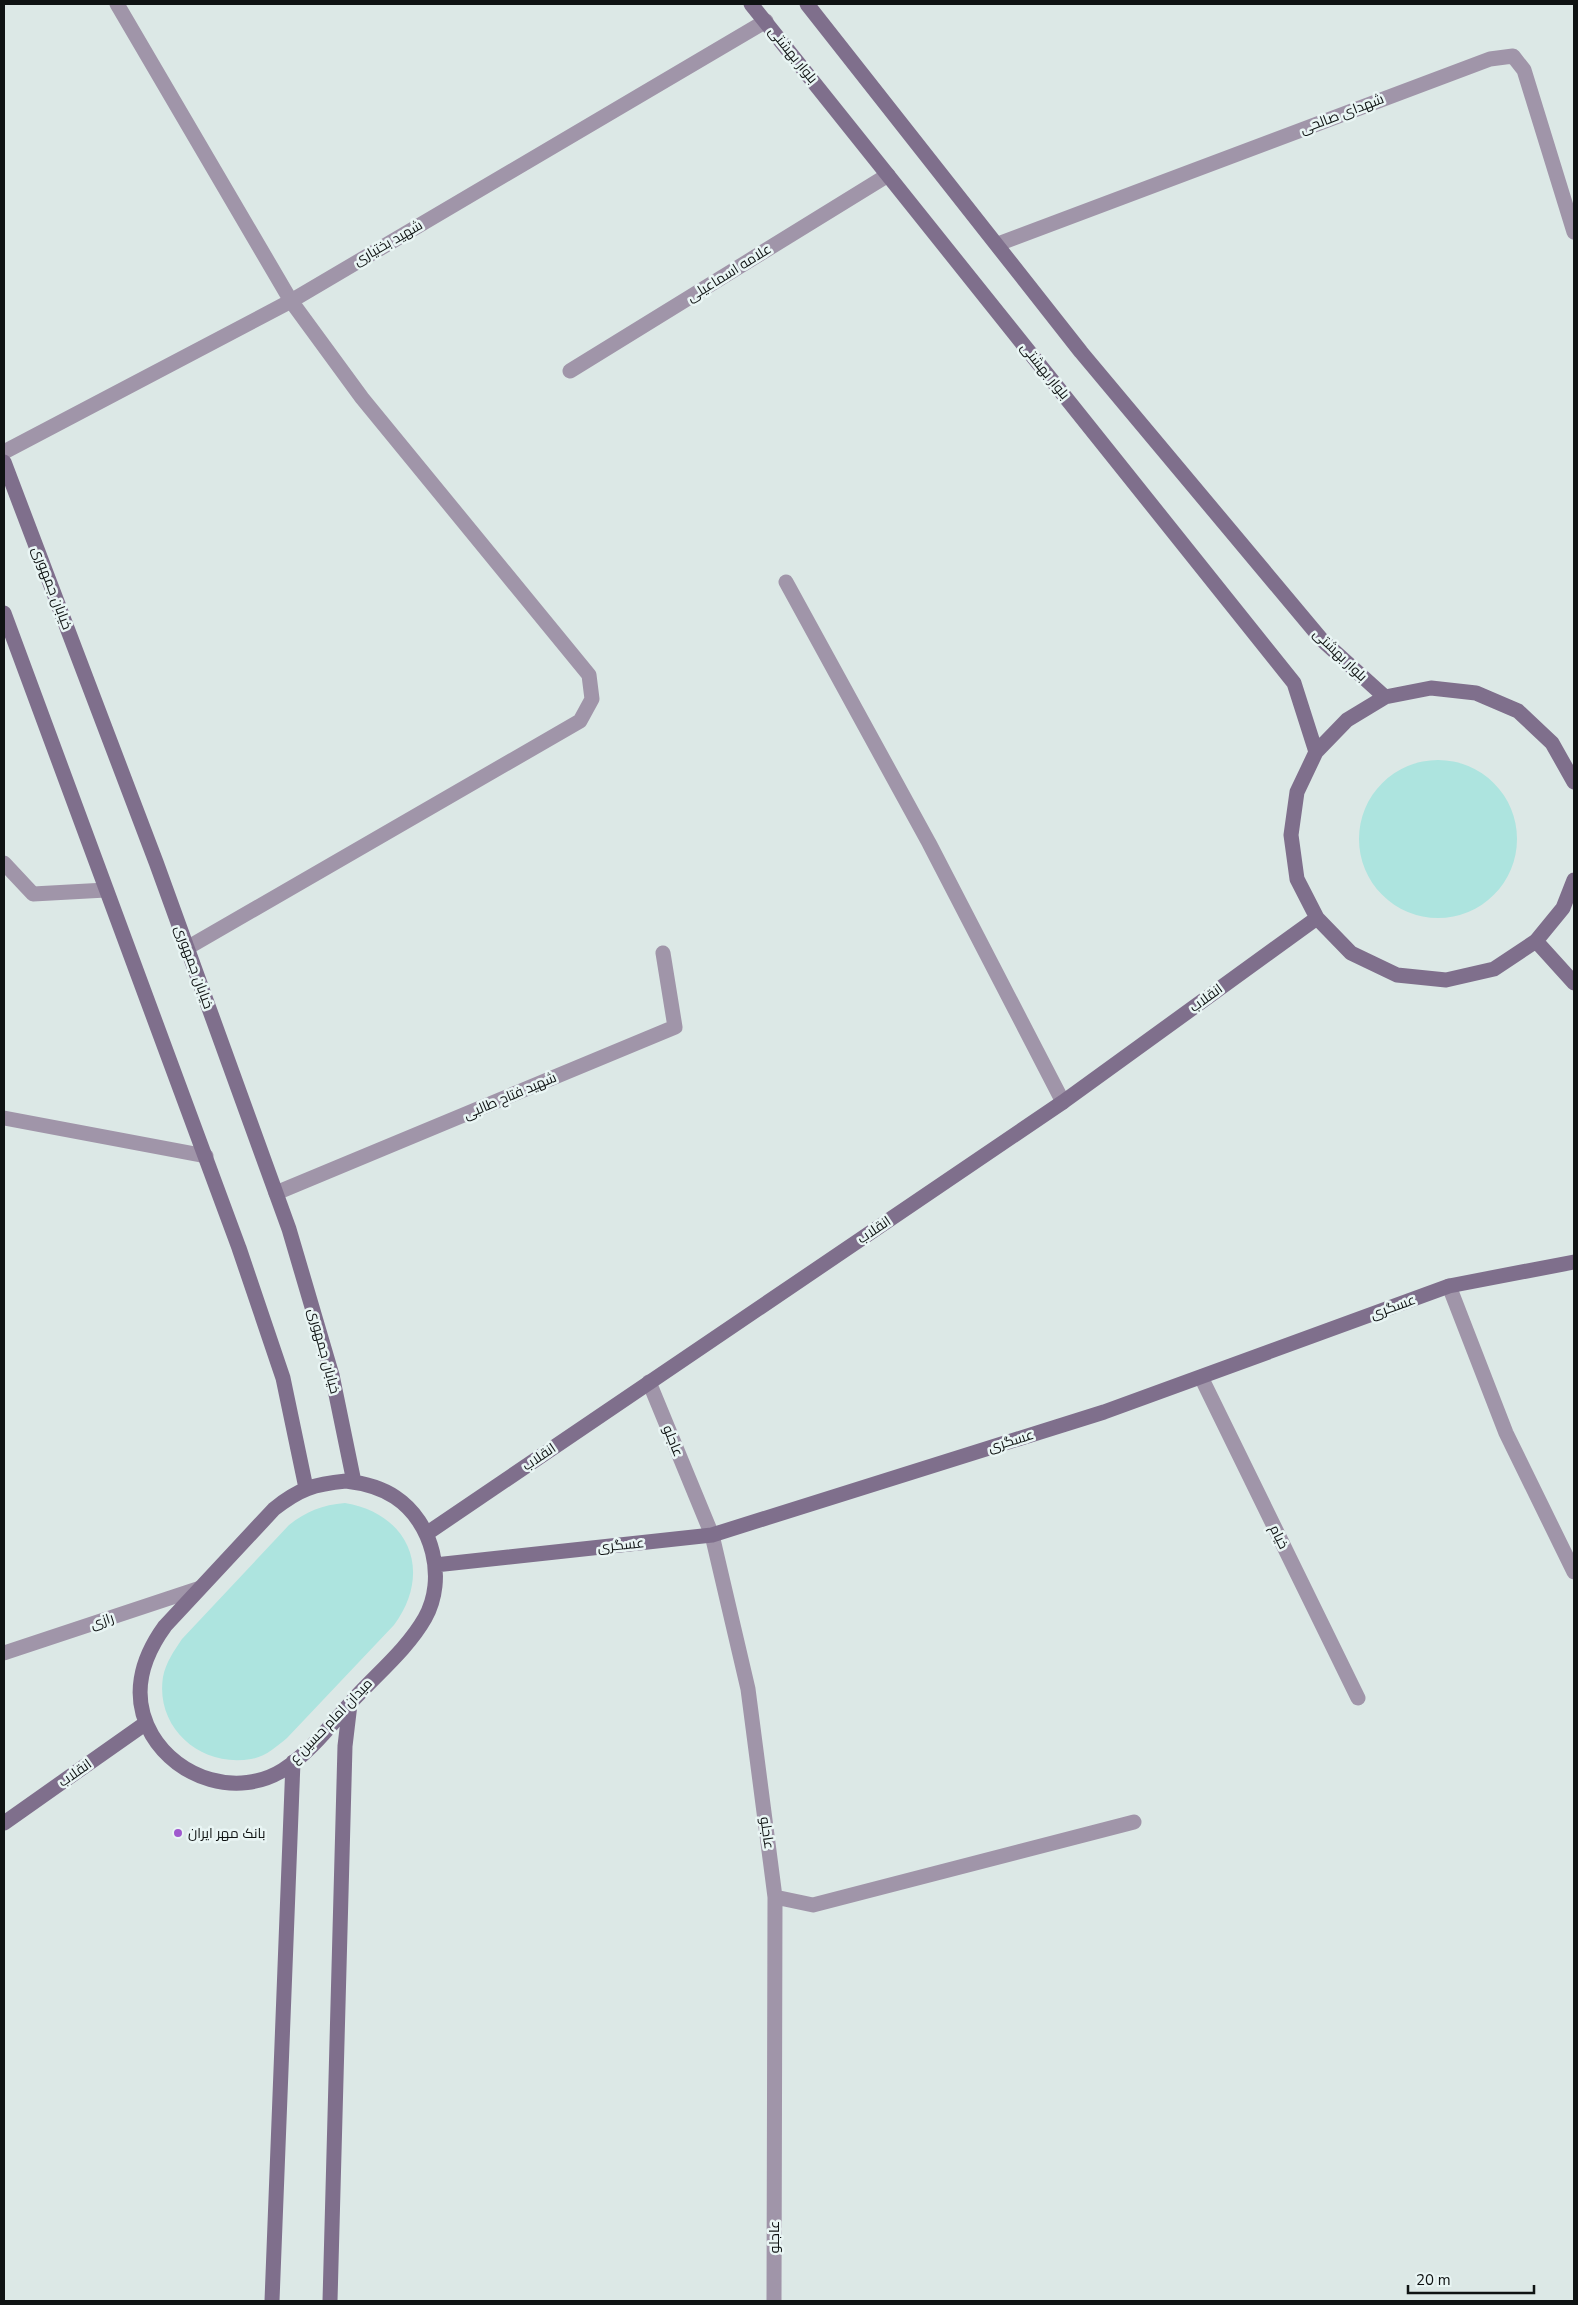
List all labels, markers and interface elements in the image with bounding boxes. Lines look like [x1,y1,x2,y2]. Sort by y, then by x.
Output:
street label: بلوار بهشتی [764,22,822,88]
street label: شهدای صالحی [1297,89,1387,139]
street label: شهید بختیاری [350,216,426,270]
street label: علامه اسماعیلی [683,239,775,307]
street label: بلوار بهشتی [1016,338,1074,404]
street label: خیابان جمهوری [27,544,77,632]
street label: بلوار بهشتی [1309,624,1371,686]
street label: خیابان جمهوری [170,923,218,1011]
street label: انقلاب [1185,979,1227,1017]
street label: شهید فتاح طالبی [461,1068,559,1124]
street label: انقلاب [853,1212,895,1248]
street label: عسگری [1368,1290,1418,1324]
street label: خیابان جمهوری [303,1306,345,1396]
street label: عاجلو [658,1422,688,1460]
street label: عسگری [986,1425,1036,1457]
street label: انقلاب [518,1439,560,1475]
street label: خیام [1265,1522,1293,1552]
street label: عسگری [597,1533,645,1557]
street label: رازی [88,1608,116,1634]
street label: میدان امام حسین ع [285,1674,377,1768]
street label: انقلاب [54,1755,96,1791]
street label: عاجلو [755,1816,779,1850]
place label: بانک مهر ایران [188,1824,265,1843]
marker: بانک مهر ایران [172,1827,184,1839]
street label: عاجلو [765,2221,784,2253]
scale bar [1408,2262,1534,2294]
text: 20 m [1416,2270,1451,2290]

